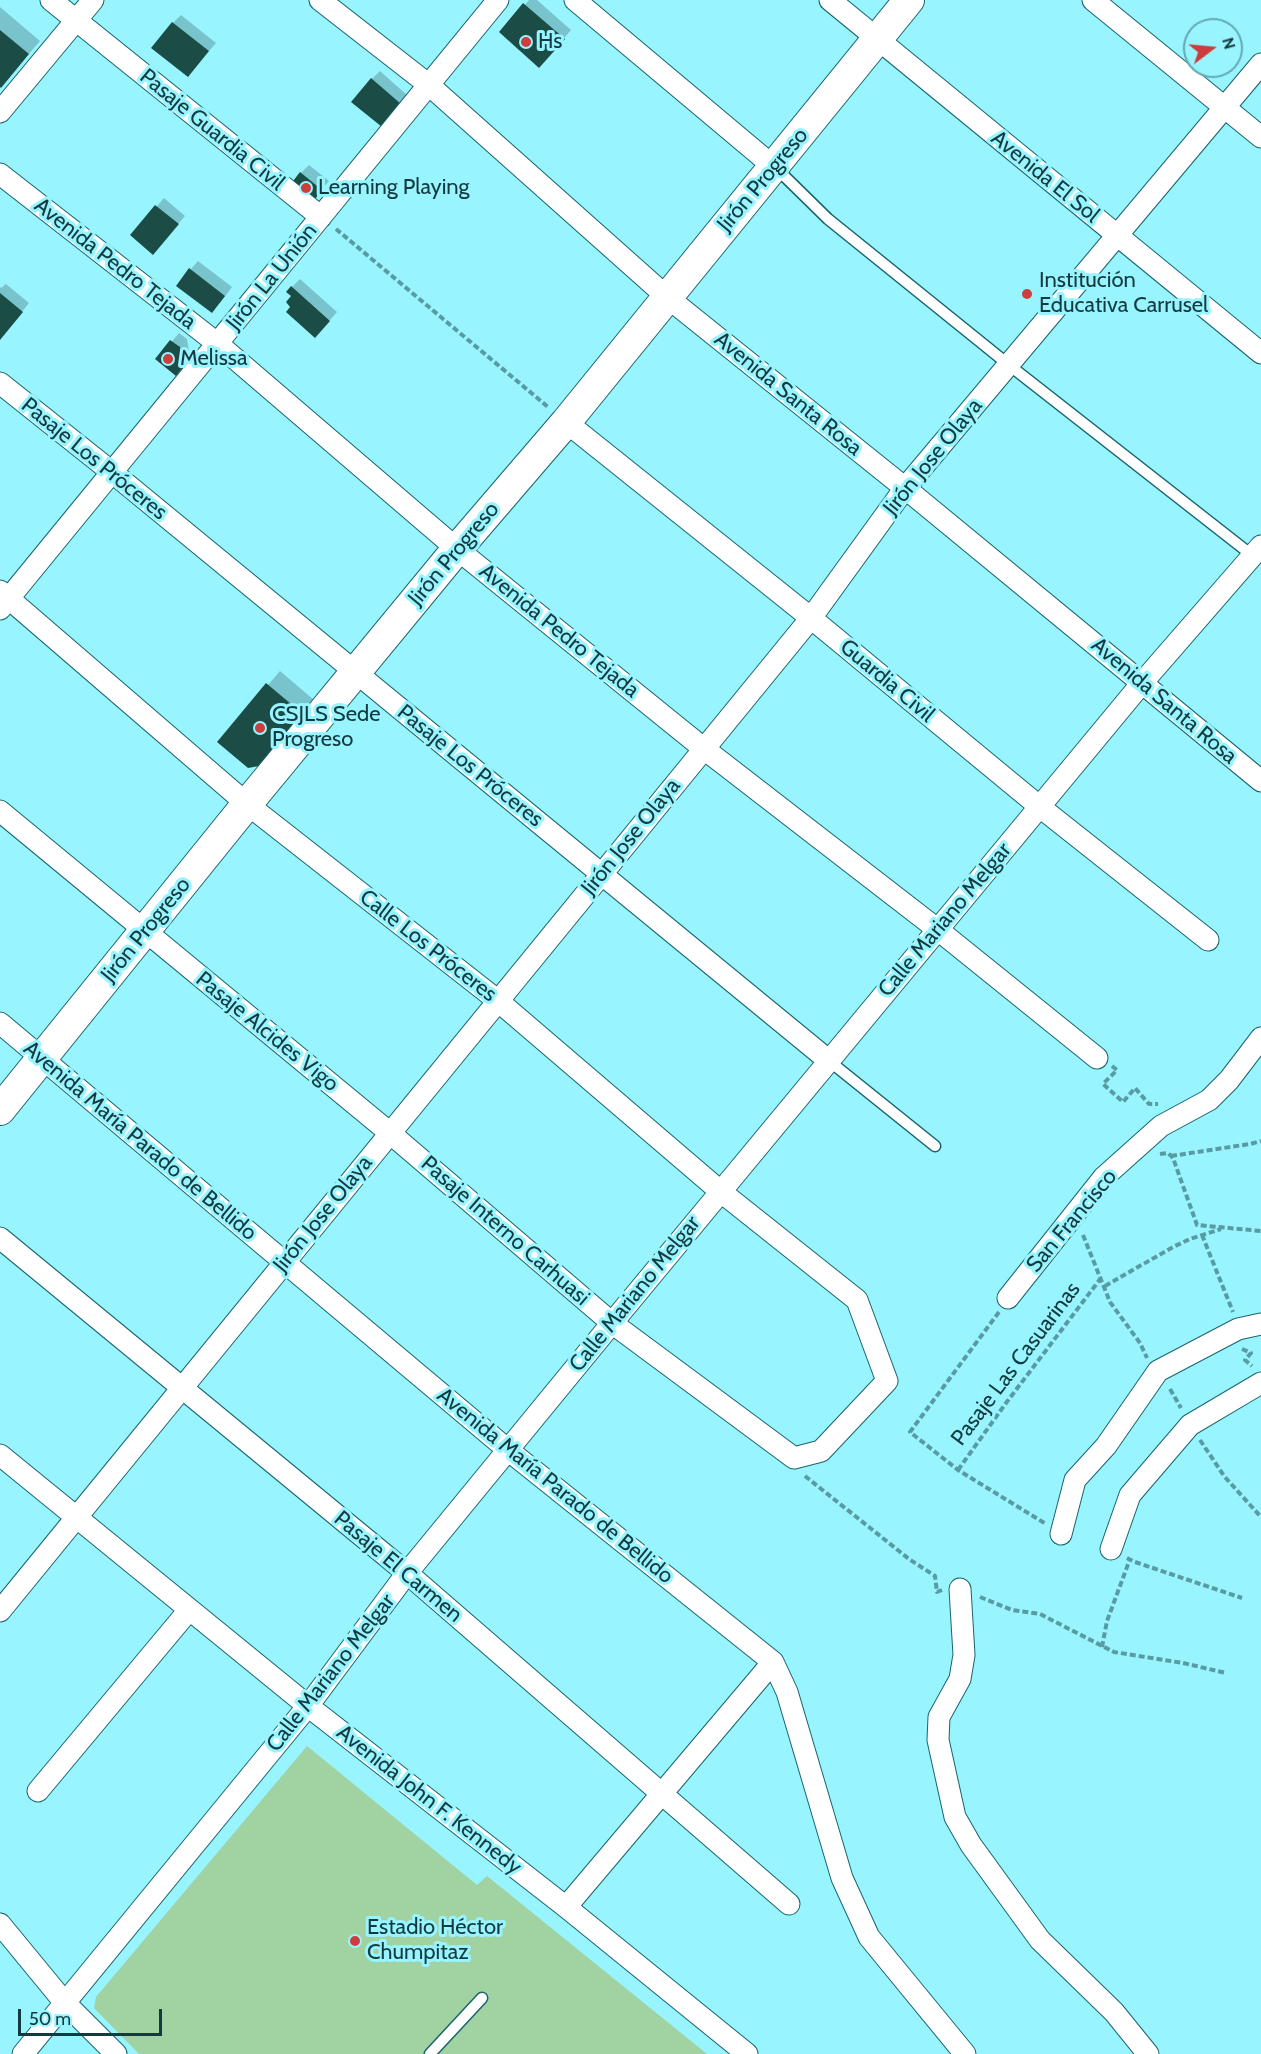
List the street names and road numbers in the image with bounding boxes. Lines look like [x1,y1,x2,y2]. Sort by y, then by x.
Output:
street label: Pasaje Guardia Civil [134,64,290,196]
street label: Jirón Progreso [712,123,814,237]
street label: Avenida El Sol [985,125,1105,229]
street label: Avenida Pedro Tejada [29,193,201,335]
street label: Jirón La Unión [221,218,323,336]
street label: Avenida Santa Rosa [709,326,867,462]
street label: Pasaje Los Próceres [16,392,172,526]
street label: Jirón Jose Olaya [878,393,988,521]
street label: Jirón Progreso [403,497,505,611]
street label: Avenida Pedro Tejada [474,558,644,704]
street label: Avenida Santa Rosa [1086,632,1242,770]
street label: Guardia Civil [834,634,940,728]
street label: Pasaje Los Próceres [392,699,548,833]
street label: Jirón Jose Olaya [576,773,686,901]
street label: Calle Mariano Melgar [873,838,1017,1002]
street label: Jirón Progreso [96,872,196,988]
street label: Calle Los Próceres [354,884,502,1008]
street label: Pasaje Alcides Vigo [190,966,344,1098]
street label: Avenida María Parado de Bellido [18,1036,262,1246]
street label: Jirón Jose Olaya [268,1150,378,1278]
street label: Pasaje Interno Carhuasi [415,1151,595,1311]
street label: San Francisco [1021,1164,1123,1278]
street label: Calle Mariano Melgar [564,1211,706,1377]
street label: Pasaje Las Casuarinas [946,1277,1086,1451]
street label: Avenida María Parado de Bellido [432,1382,678,1590]
street label: Pasaje El Carmen [328,1506,468,1628]
street label: Calle Mariano Melgar [261,1589,401,1757]
street label: Avenida John F. Kennedy [331,1720,527,1880]

